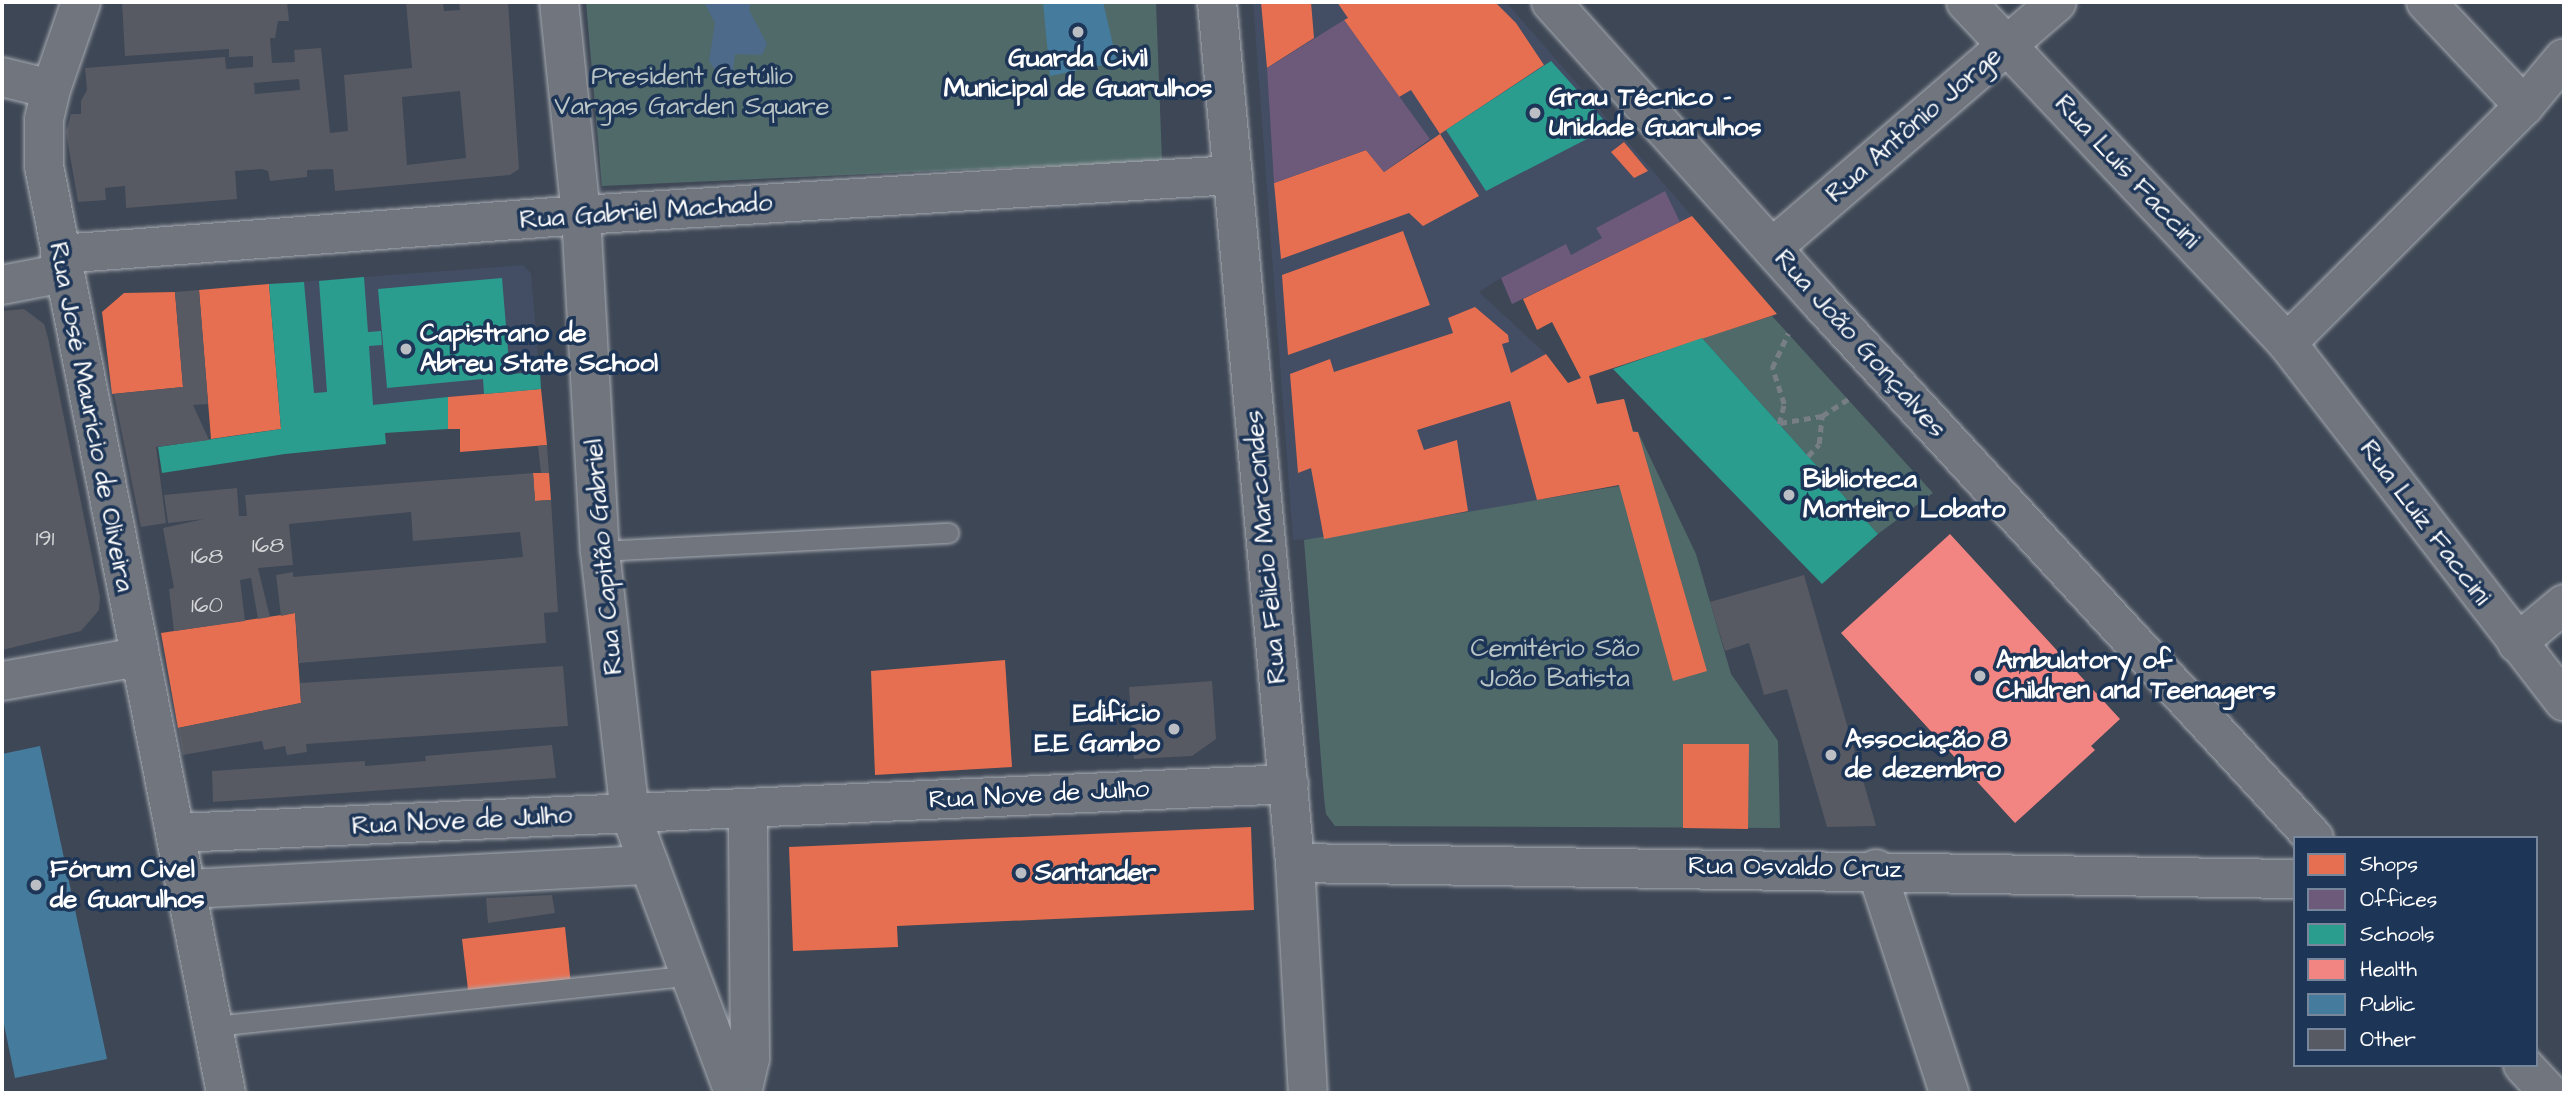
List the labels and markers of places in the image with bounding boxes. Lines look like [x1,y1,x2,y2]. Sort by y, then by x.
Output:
marker: Guarda Civil Municipal de Guarulhos [1070,24,1086,40]
place label: Guarda Civil Municipal de Guarulhos [944,43,1212,104]
place label: Grau Técnico - Unidade Guarulhos [1549,82,1762,144]
marker: Grau Técnico - Unidade Guarulhos [1527,105,1543,121]
place label: Capistrano de Abreu State School [420,318,658,380]
marker: Capistrano de Abreu State School [398,341,414,357]
place label: Biblioteca Monteiro Lobato [1803,464,2006,526]
marker: Biblioteca Monteiro Lobato [1781,487,1797,503]
place label: Ambulatory of Children and Teenagers [1996,645,2276,706]
marker: Ambulatory of Children and Teenagers [1970,666,1990,686]
place label: Edifício E.E Gambo [1034,698,1160,760]
marker: Edifício E.E Gambo [1166,721,1182,737]
place label: Associação 8 de dezembro [1845,724,2008,786]
marker: Associação 8 de dezembro [1823,747,1839,763]
place label: Fórum Civel de Guarulhos [50,854,204,916]
place label: Santander [1035,857,1156,889]
marker: Santander [1013,865,1029,881]
marker: Fórum Civel de Guarulhos [28,877,44,893]

